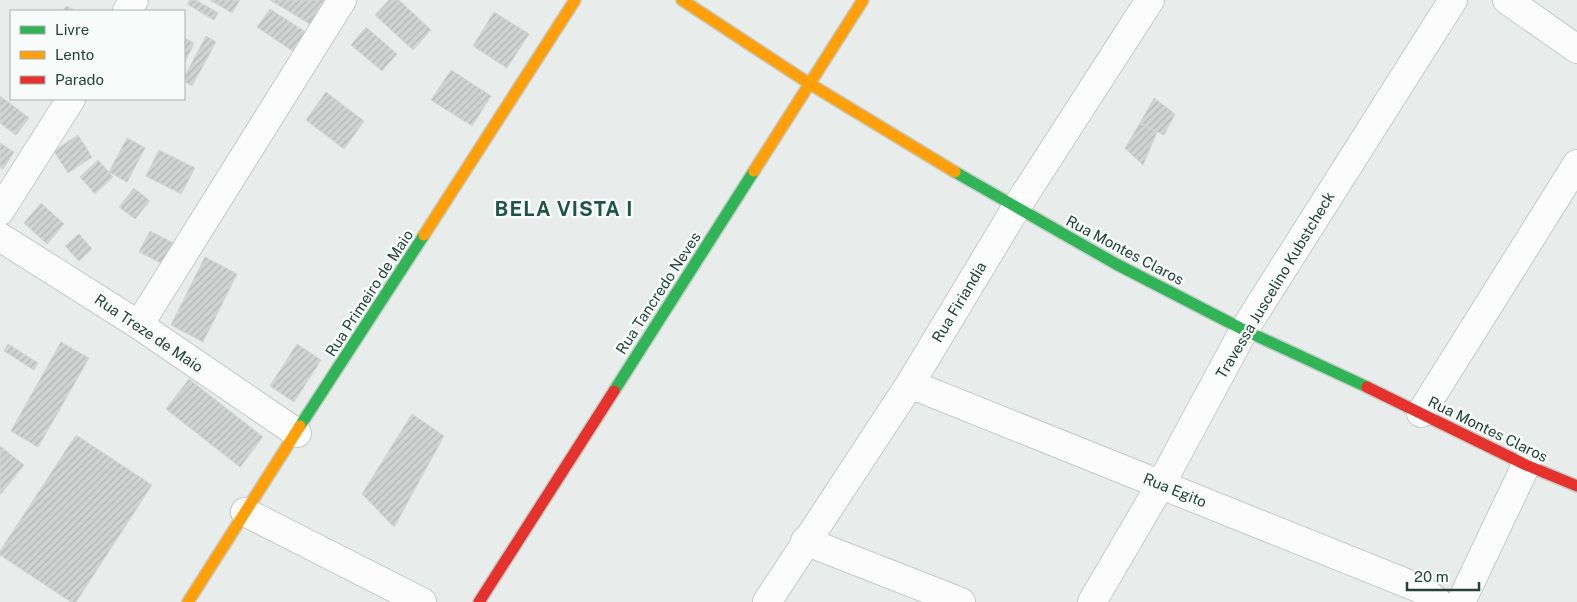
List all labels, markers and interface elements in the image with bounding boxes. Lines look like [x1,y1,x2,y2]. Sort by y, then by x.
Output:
legend [10,10,185,100]
text: Livre [55,21,89,38]
text: Lento [55,46,94,63]
text: Parado [55,71,104,88]
street label: Travessa Juscelino Kubstcheck [1212,189,1338,381]
district label: BELA VISTA I [494,197,634,221]
street label: Rua Montes Claros [1063,212,1187,288]
street label: Rua Primeiro de Maio [322,227,416,359]
street label: Rua Tancredo Neves [612,229,704,357]
street label: Rua Firiandia [928,259,990,345]
street label: Rua Treze de Maio [92,290,206,376]
street label: Rua Montes Claros [1425,393,1551,465]
street label: Rua Egito [1141,470,1209,510]
scale bar [1407,560,1480,592]
text: 20 m [1414,568,1449,585]

